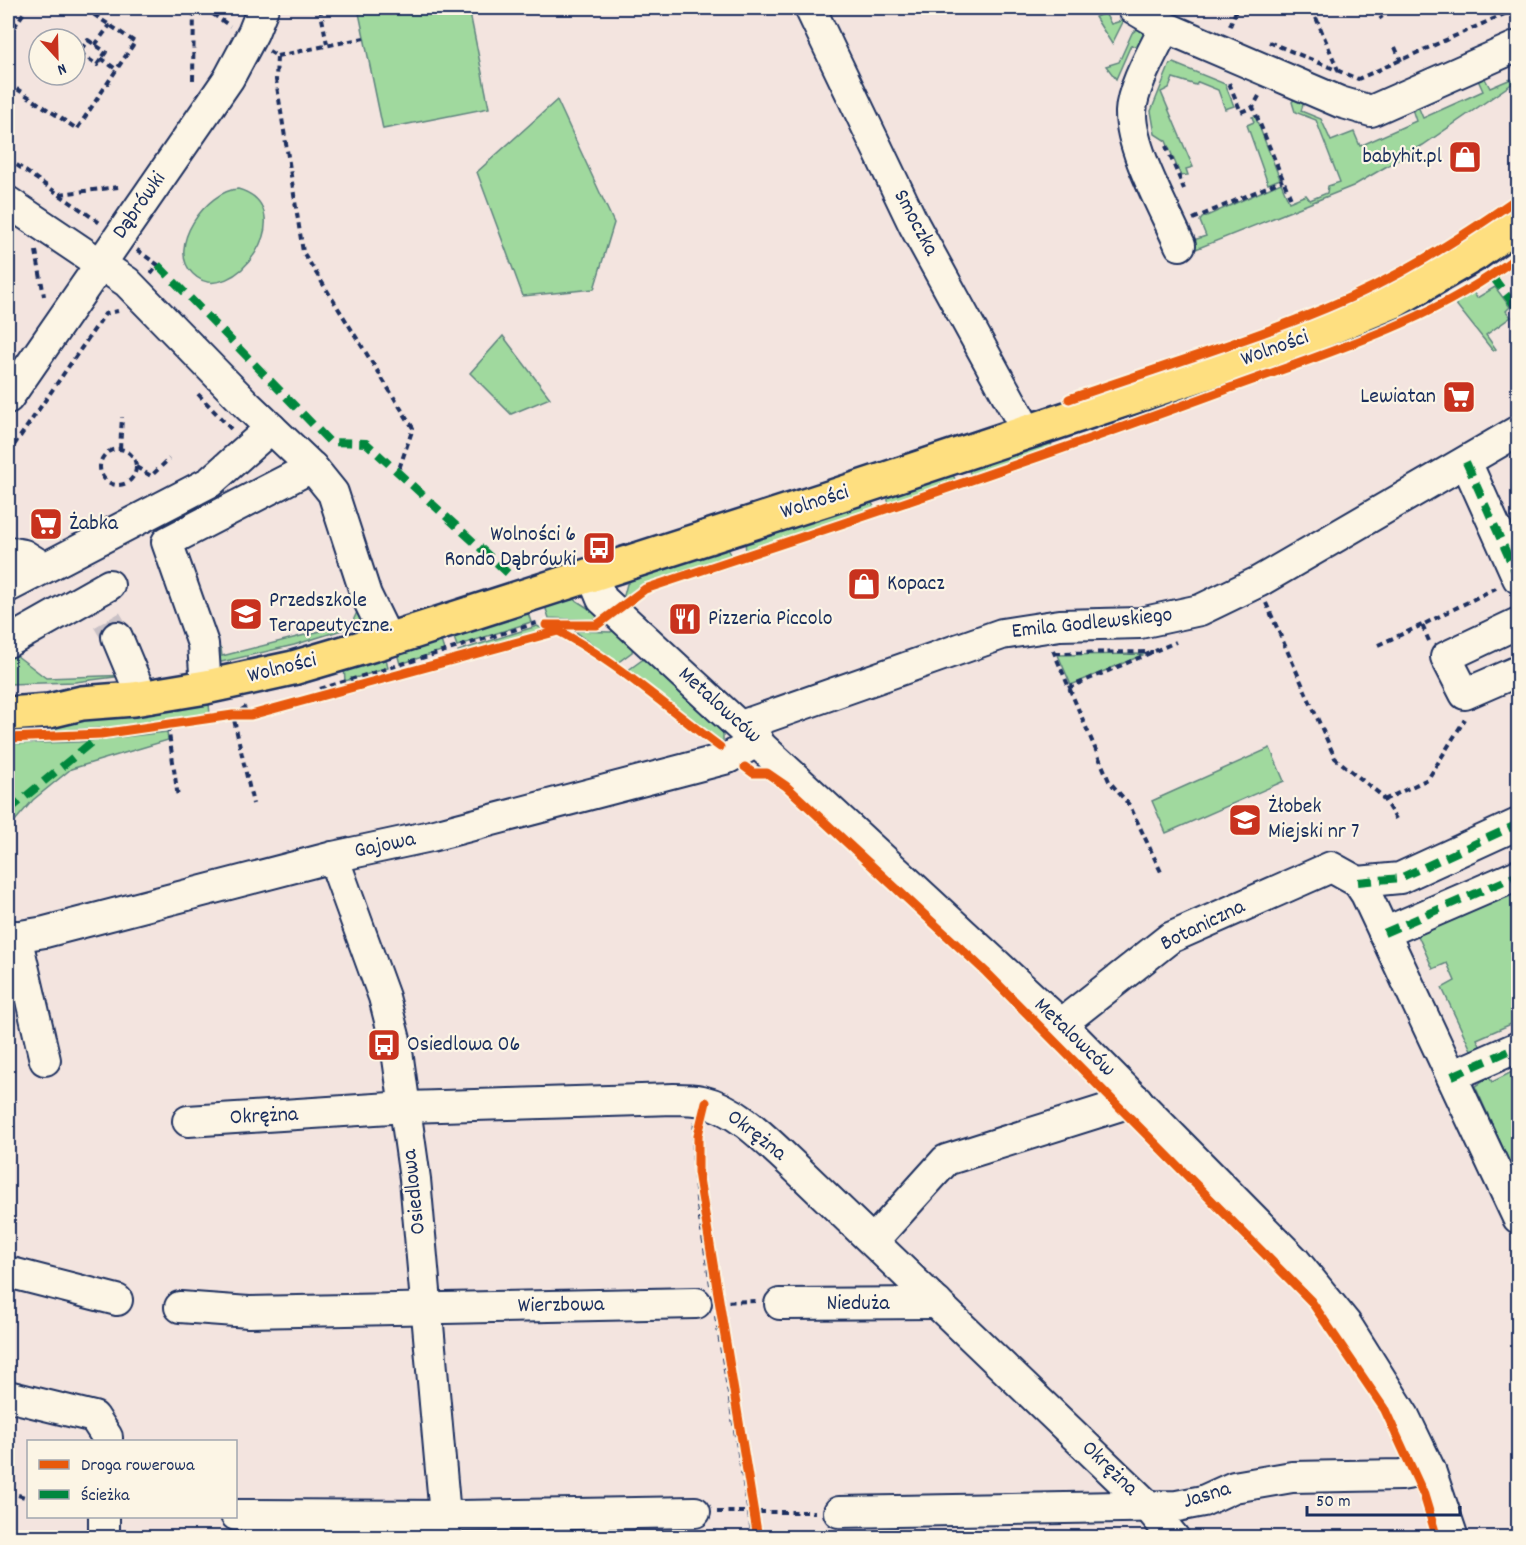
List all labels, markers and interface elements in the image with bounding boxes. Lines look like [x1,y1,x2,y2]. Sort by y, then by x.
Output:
north arrow [27,27,87,87]
text: N [54,56,70,81]
shop icon: babyhit.pl [1447,139,1483,175]
place label: babyhit.pl [1362,142,1442,173]
street label: Dąbrówki [106,166,174,246]
street label: Smoczka [885,184,946,262]
street label: Wolności [1237,322,1313,376]
supermarket icon: Lewiatan [1441,379,1477,415]
place label: Lewiatan [1360,382,1436,413]
street label: Wolności [777,477,853,529]
supermarket icon: Żabka [28,506,64,542]
place label: Żabka [69,509,119,540]
place label: Wolności 6 Rondo Dąbrówki [444,520,576,576]
bus stop icon: Wolności 6 Rondo Dąbrówki [581,530,617,566]
shop icon: Kopacz [846,566,882,602]
place label: Kopacz [887,569,945,600]
place label: Przedszkole Terapeutyczne. [269,586,393,642]
school or university icon: Przedszkole Terapeutyczne. [228,596,264,632]
street label: Emila Godlewskiego [1010,600,1174,648]
restaurant icon: Pizzeria Piccolo [667,601,703,637]
place label: Pizzeria Piccolo [708,604,832,635]
street label: Wolności [244,645,320,693]
street label: Metalowców [670,660,768,752]
place label: Żłobek Miejski nr 7 [1268,792,1360,848]
school or university icon: Żłobek Miejski nr 7 [1227,802,1263,838]
street label: Gajowa [352,824,419,868]
street label: Botaniczna [1156,892,1251,960]
street label: Metalowców [1026,991,1122,1085]
bus stop icon: Osiedlowa 06 [366,1027,402,1063]
place label: Osiedlowa 06 [407,1030,520,1061]
street label: Okrężna [229,1100,300,1134]
street label: Okrężna [720,1103,793,1170]
street label: Osiedlowa [395,1147,435,1236]
street label: Nieduża [826,1289,890,1320]
street label: Wierzbowa [517,1290,605,1322]
street label: Okrężna [1074,1434,1145,1504]
legend [27,1440,237,1518]
text: Droga rowerowa [81,1454,195,1479]
street label: Jasna [1179,1474,1235,1518]
scale bar [1307,1479,1460,1517]
text: Ścieżka [81,1484,130,1509]
text: 50 m [1316,1490,1351,1515]

